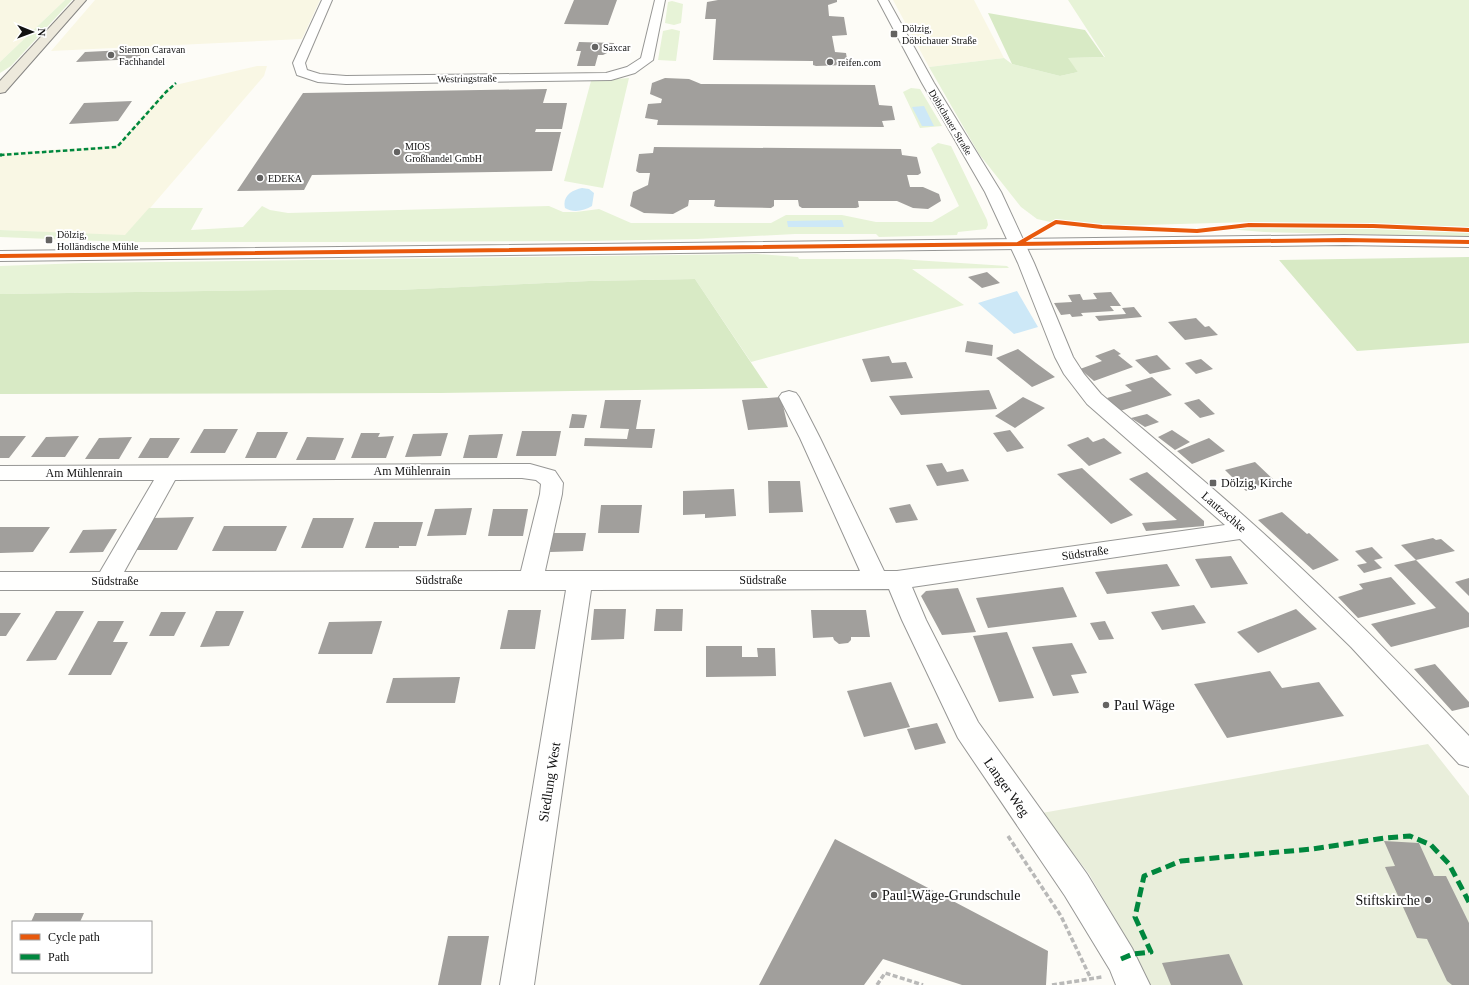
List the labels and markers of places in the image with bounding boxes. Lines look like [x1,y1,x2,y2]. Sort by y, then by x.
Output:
place label: Dölzig, Döbichauer Straße [902,23,977,46]
marker: Dölzig, Döbichauer Straße [889,29,899,39]
marker: Saxcar [590,42,600,52]
place label: Saxcar [603,42,631,53]
place label: Siemon Caravan Fachhandel [119,44,185,67]
marker: Siemon Caravan Fachhandel [106,50,116,60]
marker: reifen.com [825,57,835,67]
place label: reifen.com [838,57,881,68]
place label: MIOS Großhandel GmbH [405,141,482,164]
marker: MIOS Großhandel GmbH [392,147,402,157]
marker: EDEKA [255,173,265,183]
place label: EDEKA [268,173,303,184]
place label: Dölzig, Holländische Mühle [57,229,139,252]
marker: Dölzig, Holländische Mühle [44,235,54,245]
place label: Dölzig, Kirche [1221,476,1292,490]
marker: Dölzig, Kirche [1208,478,1218,488]
place label: Paul Wäge [1114,698,1175,713]
marker: Paul Wäge [1101,700,1111,710]
place label: Paul-Wäge-Grundschule [882,888,1020,903]
marker: Paul-Wäge-Grundschule [869,890,879,900]
place label: Stiftskirche [1355,893,1420,908]
marker: Stiftskirche [1423,895,1433,905]

